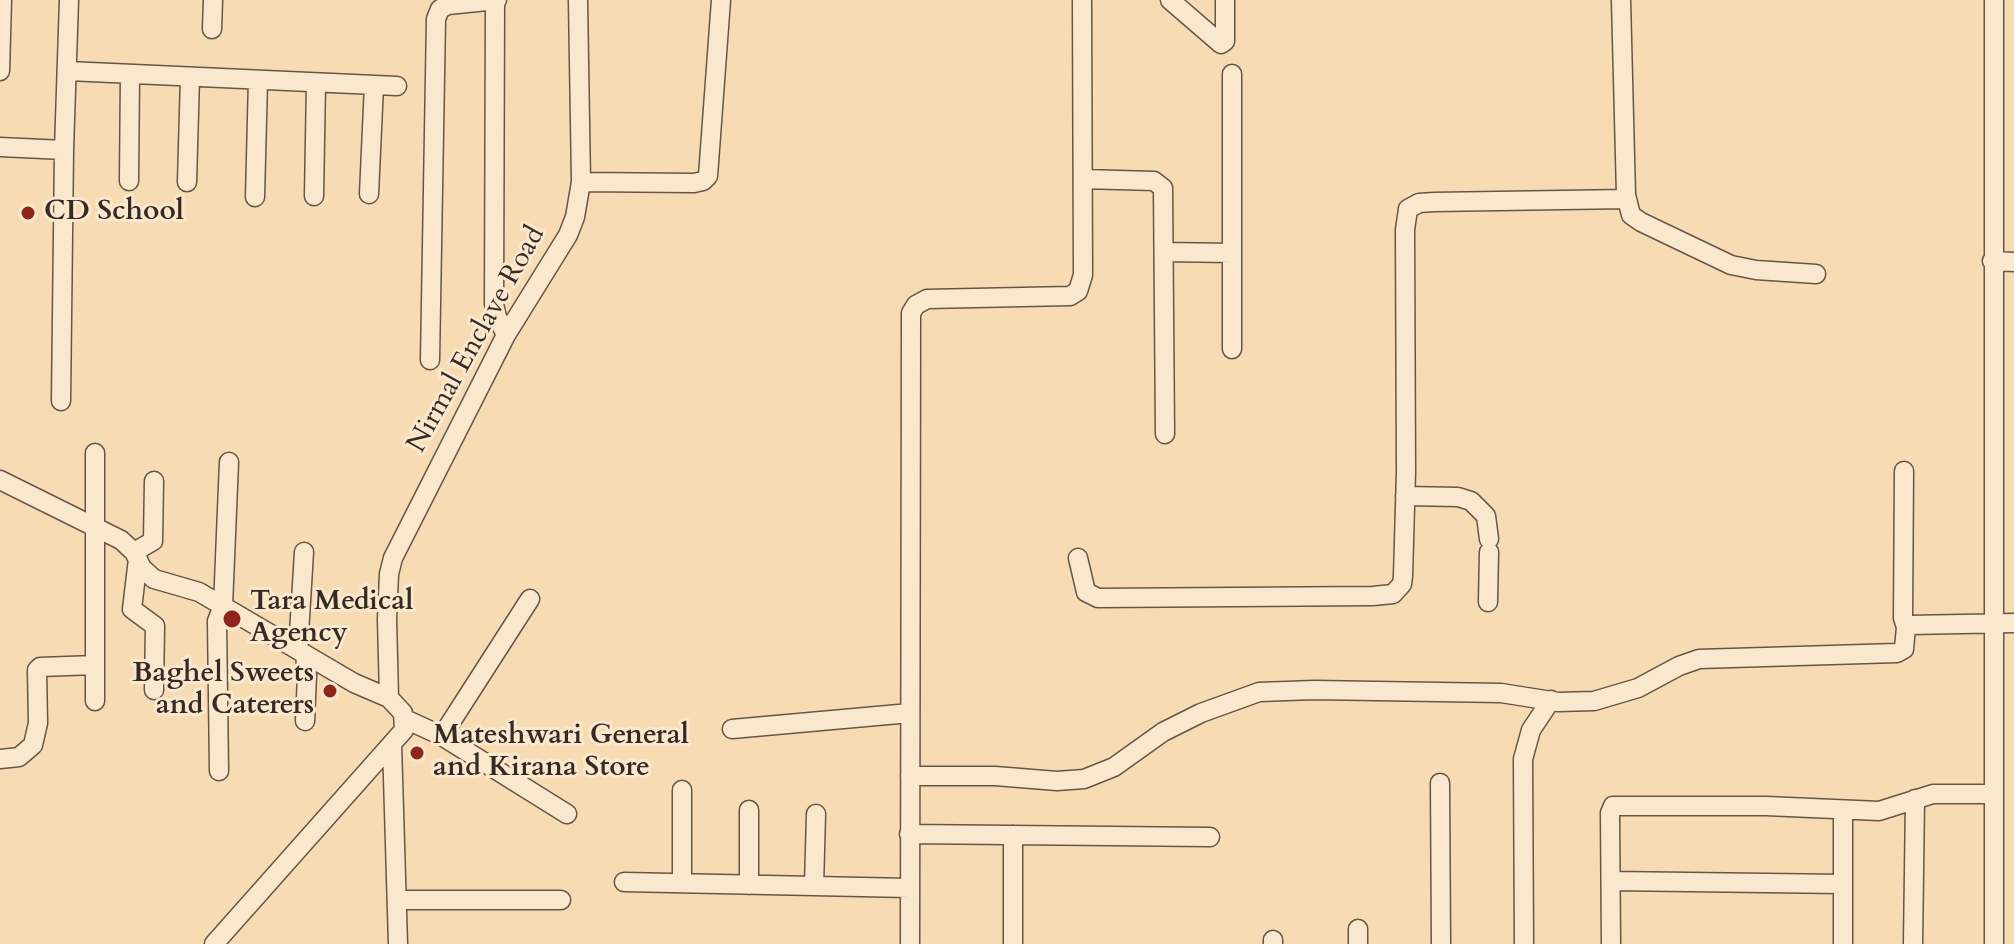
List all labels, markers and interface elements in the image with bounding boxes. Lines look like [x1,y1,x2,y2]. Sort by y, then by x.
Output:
place label: CD School [44,196,184,230]
marker: CD School [19,204,37,222]
street label: Nirmal Enclave Road [401,221,553,459]
place label: Tara Medical Agency [250,586,413,652]
marker: Tara Medical Agency [221,608,243,630]
place label: Baghel Sweets and Caterers [132,658,314,724]
marker: Baghel Sweets and Caterers [321,682,339,700]
place label: Mateshwari General and Kirana Store [433,720,689,786]
marker: Mateshwari General and Kirana Store [408,744,426,762]

